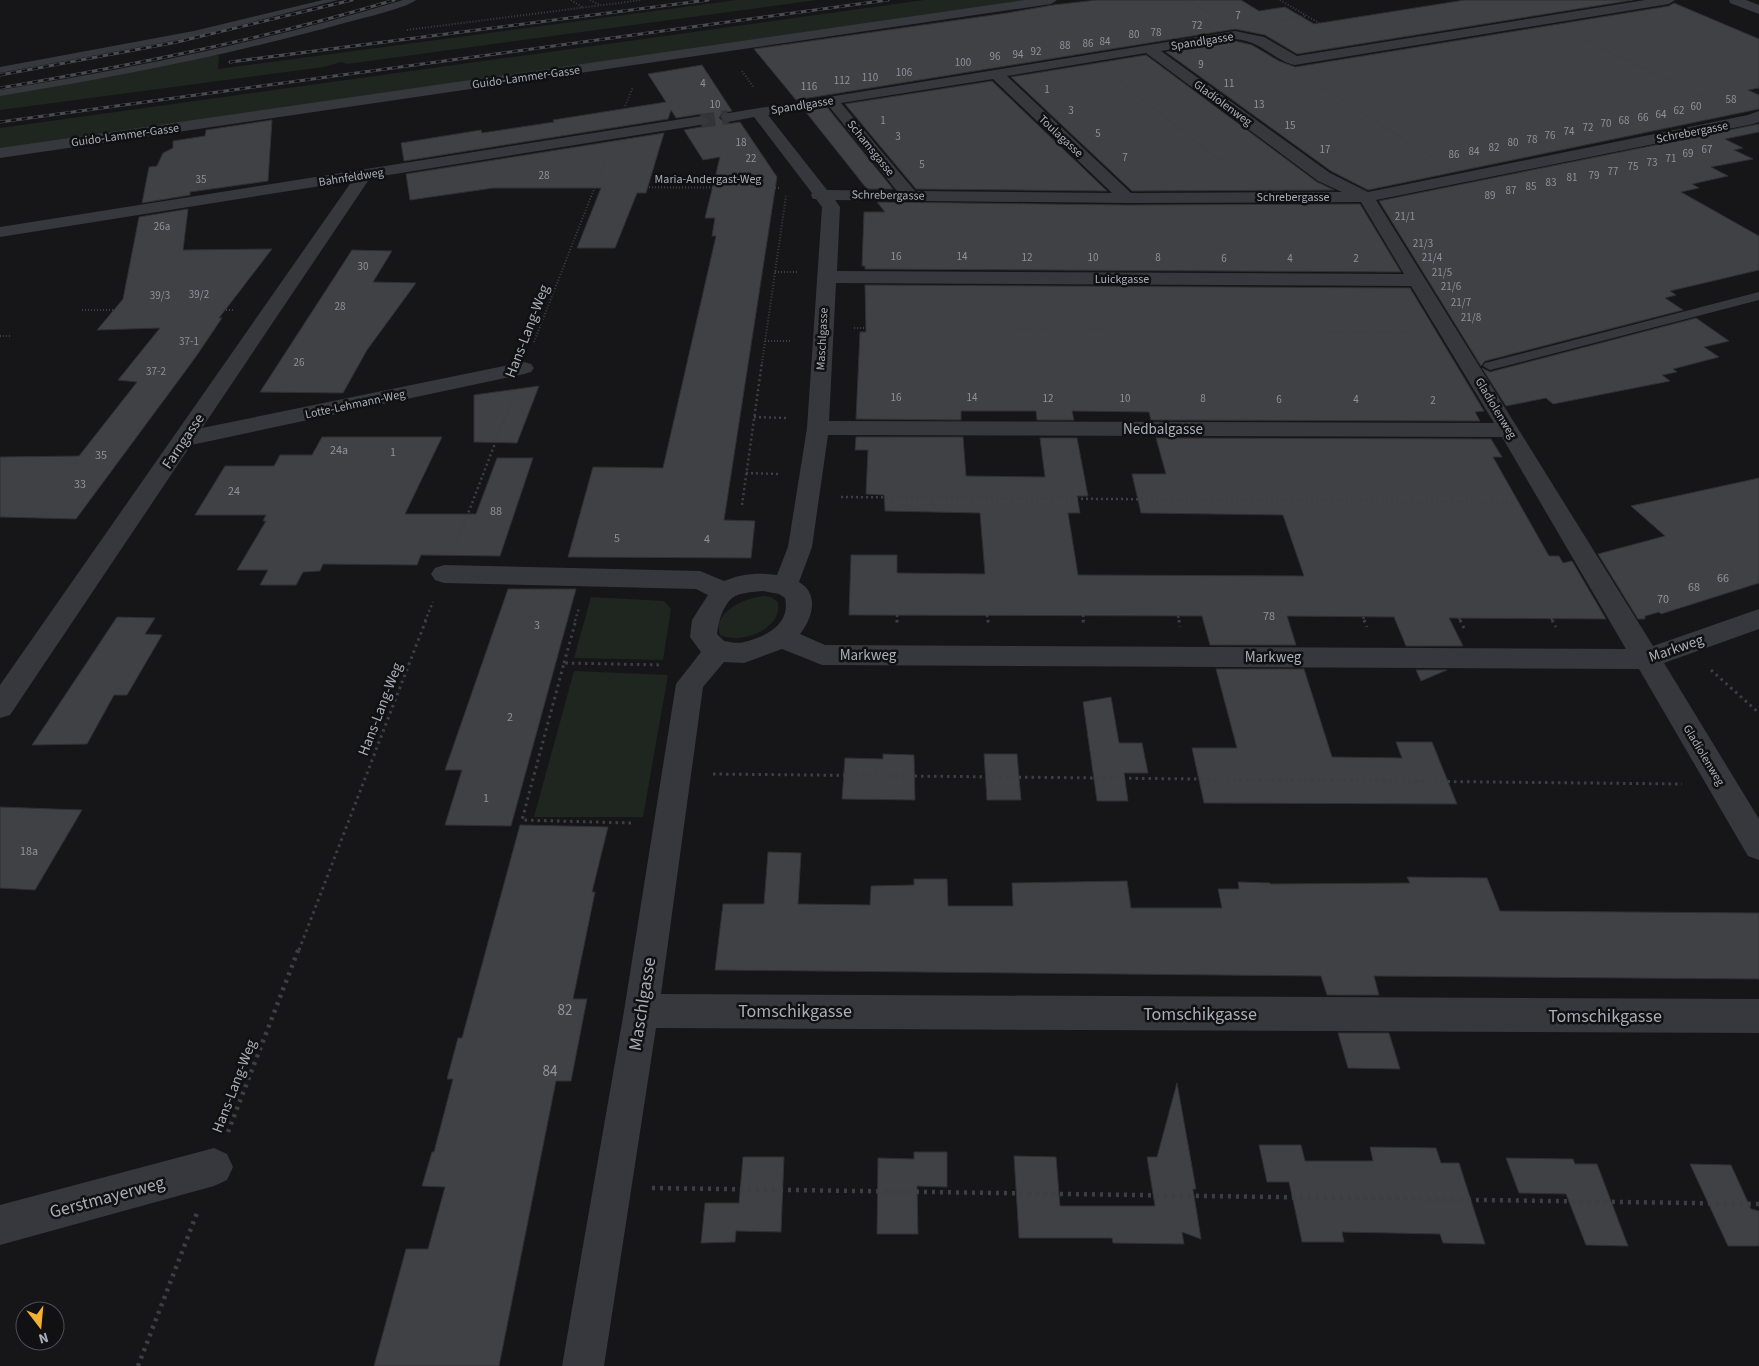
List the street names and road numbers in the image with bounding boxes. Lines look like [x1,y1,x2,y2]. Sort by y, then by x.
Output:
street label: Spandlgasse [1170,28,1235,55]
street label: Guido-Lammer-Gasse [471,62,581,93]
street label: Gladiolenweg [1190,76,1255,130]
street label: Spandlgasse [770,92,835,119]
street label: Toulagasse [1034,111,1087,162]
street label: Schamsgasse [843,117,898,180]
street label: Schrebergasse [1655,117,1730,148]
street label: Guido-Lammer-Gasse [70,120,180,151]
street label: Bahnfeldweg [317,164,385,191]
street label: Maria-Andergast-Weg [655,171,761,188]
street label: Schrebergasse [851,186,925,205]
street label: Schrebergasse [1257,189,1330,206]
street label: Luickgasse [1095,271,1149,288]
street label: Hans-Lang-Weg [500,281,555,381]
street label: Maschlgasse [812,307,833,371]
street label: Gladiolenweg [1471,374,1521,442]
street label: Lotte-Lehmann-Weg [304,386,407,423]
street label: Farngasse [157,409,210,473]
street label: Nedbalgasse [1123,419,1203,440]
street label: Markweg [1646,629,1707,668]
street label: Markweg [840,645,897,666]
street label: Markweg [1245,647,1302,668]
street label: Hans-Lang-Weg [353,659,408,759]
street label: Gladiolenweg [1679,721,1729,789]
street label: Maschlgasse [623,956,662,1053]
street label: Tomschikgasse [738,999,852,1024]
street label: Tomschikgasse [1143,1002,1257,1027]
street label: Tomschikgasse [1548,1004,1662,1029]
street label: Hans-Lang-Weg [207,1036,262,1136]
street label: Gerstmayerweg [47,1170,167,1225]

